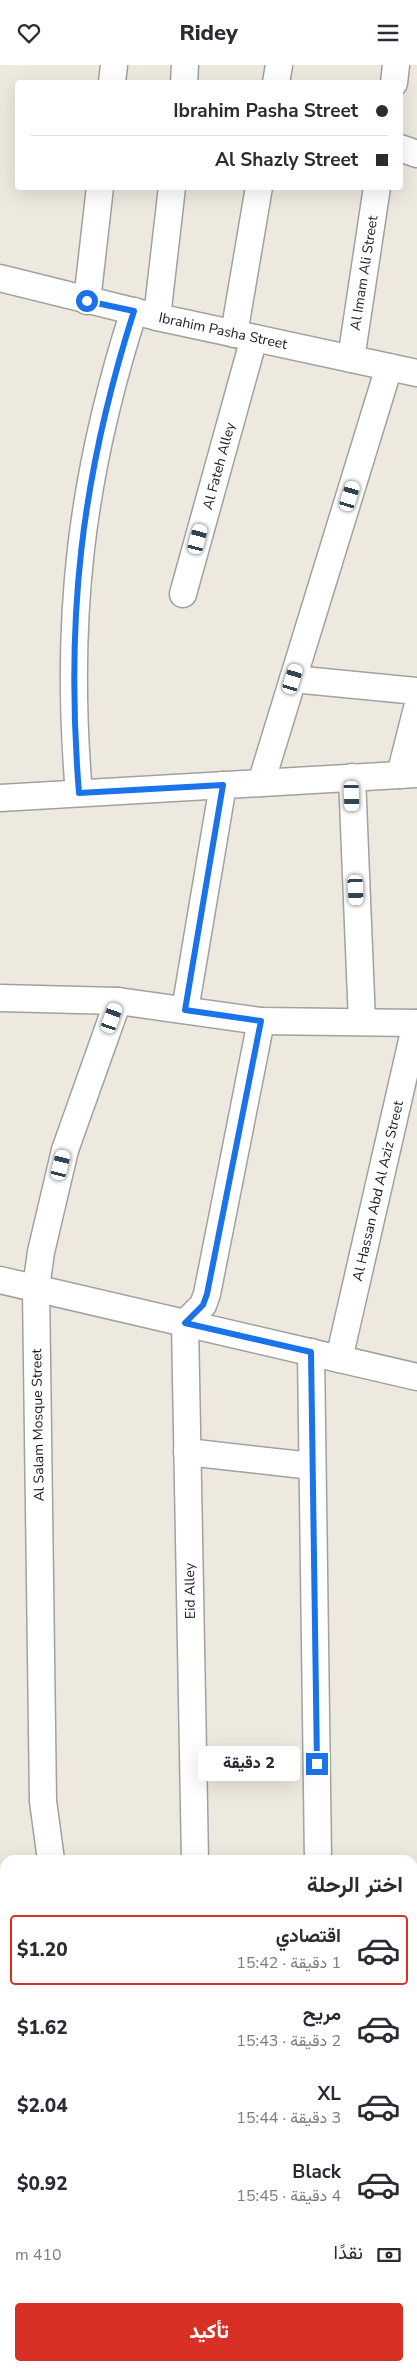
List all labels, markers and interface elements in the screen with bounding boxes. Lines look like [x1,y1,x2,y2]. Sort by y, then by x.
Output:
text: Ridey [179,18,238,48]
icon: heart [15,19,43,47]
icon: menu [374,19,402,47]
text: Ibrahim Pasha Street [173,98,358,124]
text: Al Shazly Street [215,147,358,173]
street label: Al Imam Ali Street [346,214,382,332]
route start [76,290,98,312]
street label: Ibrahim Pasha Street [157,308,289,354]
street label: Al Fateh Alley [198,420,240,512]
car [338,479,361,513]
car [186,523,209,555]
car [281,662,304,696]
car [343,781,360,811]
car [347,875,364,905]
car [100,1001,123,1035]
street label: Al Hassan Abd Al Aziz Street [348,1099,408,1283]
car [50,1149,71,1181]
street label: Al Salam Mosque Street [27,1348,49,1502]
street label: Eid Alley [180,1562,200,1619]
callout: 2 دقيقة [197,1747,300,1781]
text: 2 دقيقة [223,1752,275,1774]
route end [306,1753,328,1775]
text: اختر الرحلة [307,1870,403,1900]
text: اقتصادي [276,1923,341,1949]
icon: car [356,1928,401,1973]
text: $1.20 [17,1937,68,1963]
text: 1 دقيقة · 15:42 [236,1952,341,1974]
text: مريح [303,2001,341,2027]
icon: car [356,2006,401,2051]
text: $1.62 [17,2015,68,2041]
text: 2 دقيقة · 15:43 [236,2030,341,2052]
text: XL [318,2081,341,2107]
icon: car [356,2084,401,2129]
text: $2.04 [17,2093,68,2119]
text: 3 دقيقة · 15:44 [236,2107,341,2129]
text: Black [292,2159,341,2185]
icon: car [356,2162,401,2207]
text: $0.92 [17,2171,68,2197]
text: 4 دقيقة · 15:45 [236,2185,341,2207]
text: نقدًا [334,2240,363,2266]
icon: cash [375,2241,403,2269]
text: 410 m [15,2244,62,2266]
button: تأكيد [15,2303,403,2361]

